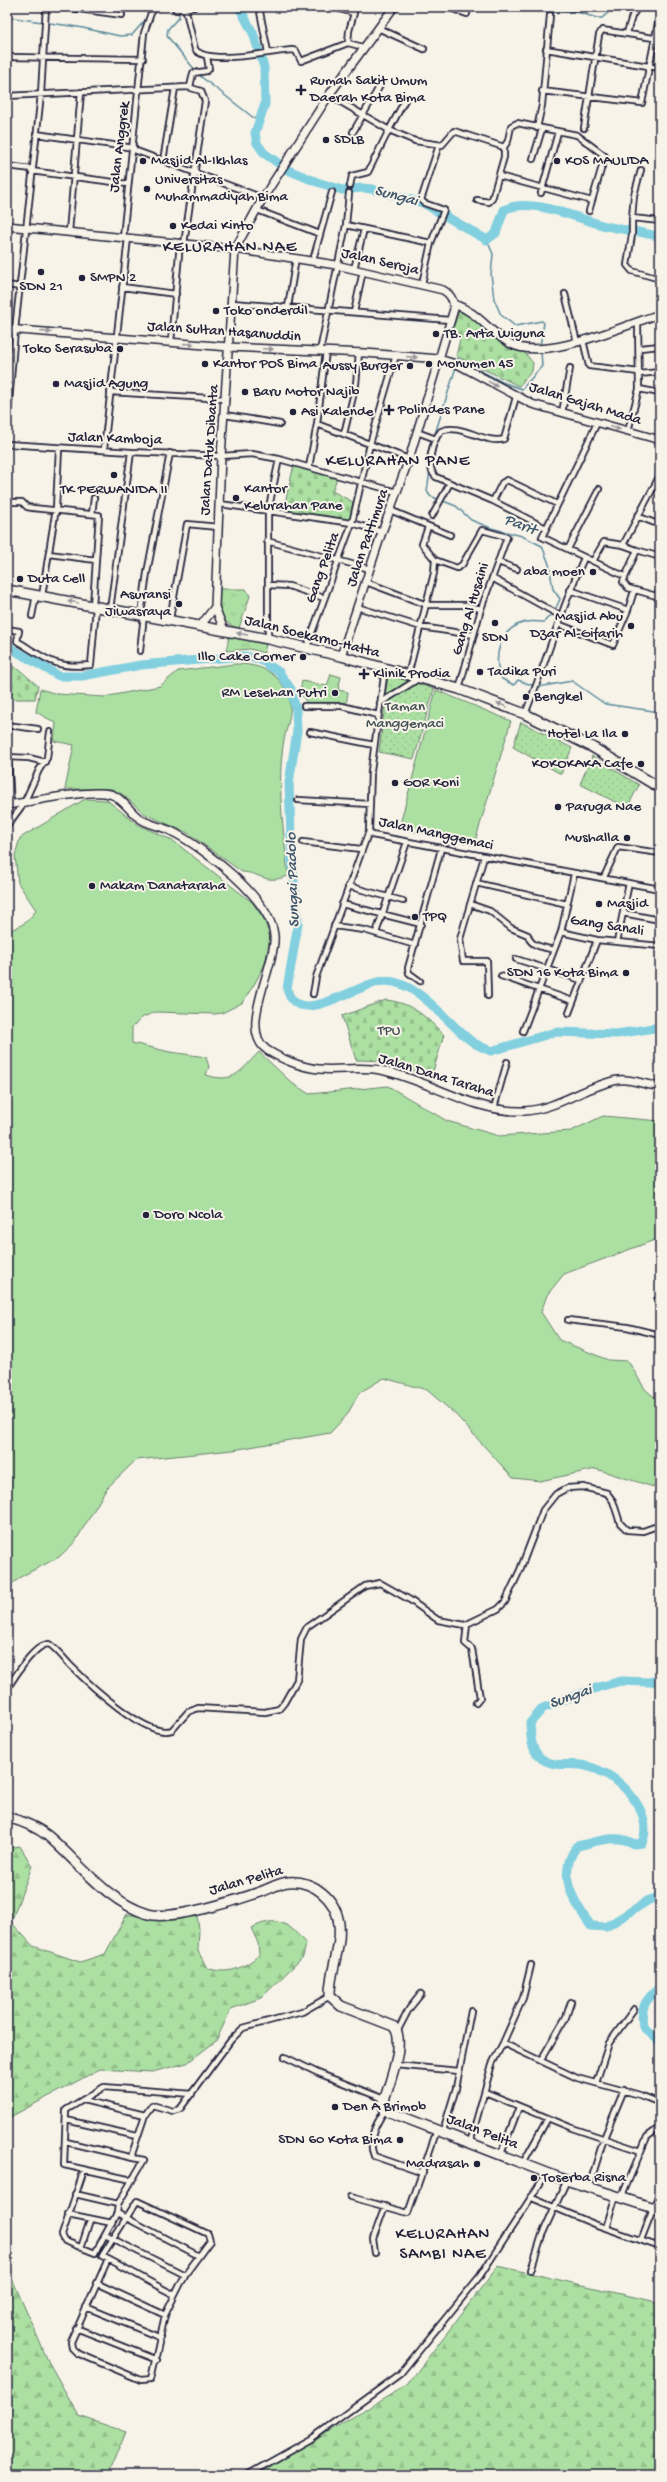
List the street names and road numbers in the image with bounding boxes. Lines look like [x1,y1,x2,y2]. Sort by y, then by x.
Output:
street label: Jalan Anggrek [105,99,135,193]
street label: Jalan Seroja [339,244,421,280]
street label: Jalan Sultan Hasanuddin [147,318,301,346]
street label: Jalan Gajah Mada [527,378,644,430]
street label: Jalan Datuk Dibanta [196,383,224,516]
street label: Jalan Kamboja [68,428,163,450]
street label: Jalan Pattimura [343,486,393,589]
street label: Gang Pelita [302,530,344,606]
street label: Gang Al Husaini [448,561,494,657]
street label: Jalan Soekarno-Hatta [243,612,382,663]
street label: Jalan Manggemaci [377,813,495,855]
street label: Gang Sanali [569,911,645,941]
street label: Jalan Dana Taraha [376,1050,497,1102]
street label: Jalan Pelita [207,1862,285,1900]
street label: Jalan Pelita [443,2110,521,2154]

